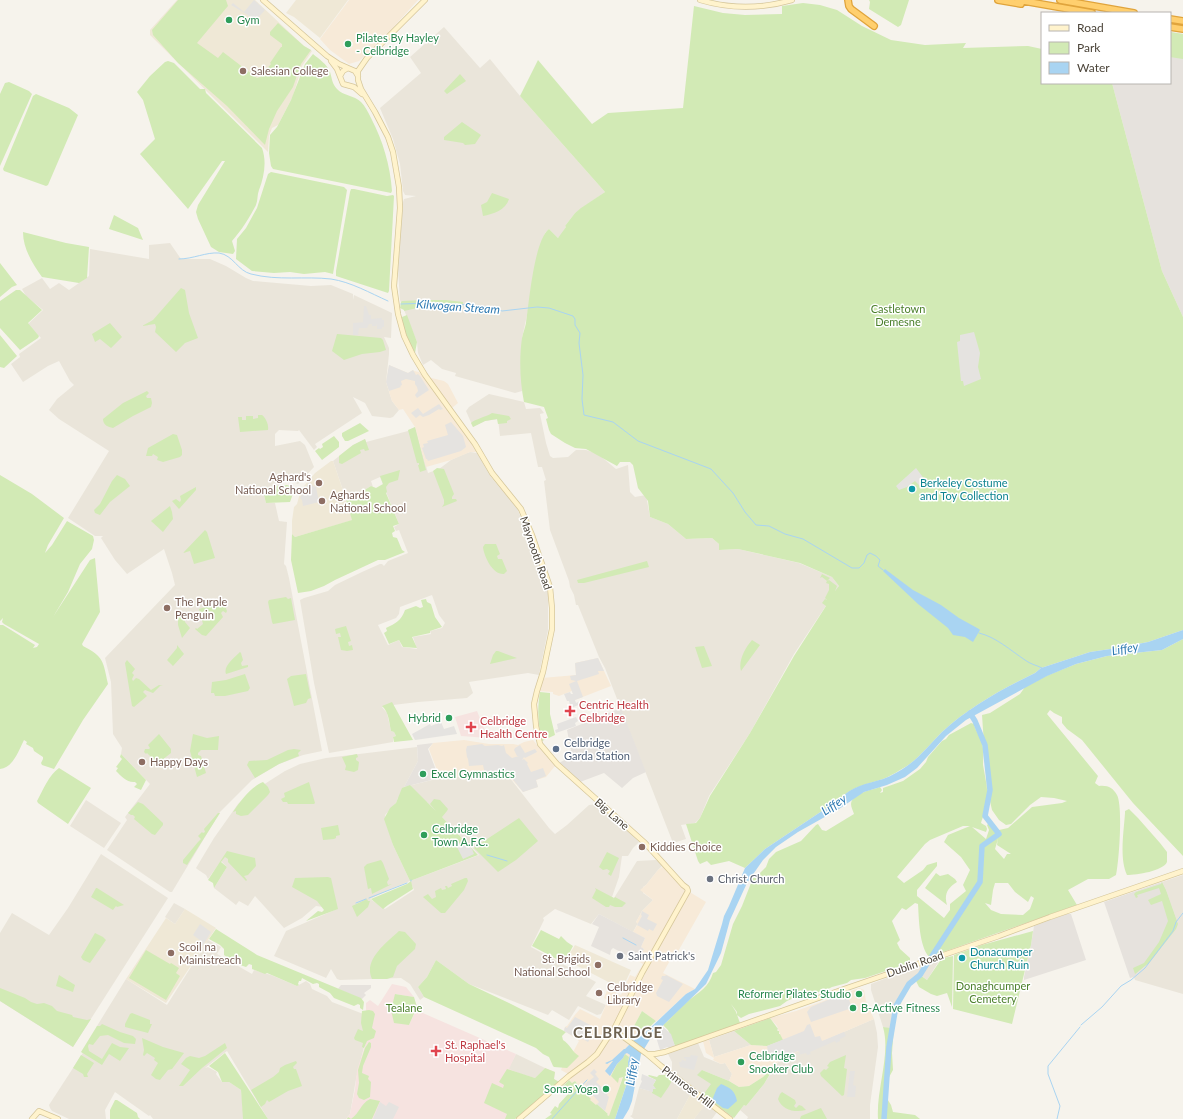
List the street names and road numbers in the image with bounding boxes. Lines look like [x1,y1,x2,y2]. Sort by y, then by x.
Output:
street label: Maynooth Road [518,514,555,591]
street label: Big Lane [593,795,632,832]
street label: Dublin Road [885,948,945,979]
street label: Primrose Hill [660,1063,717,1110]

